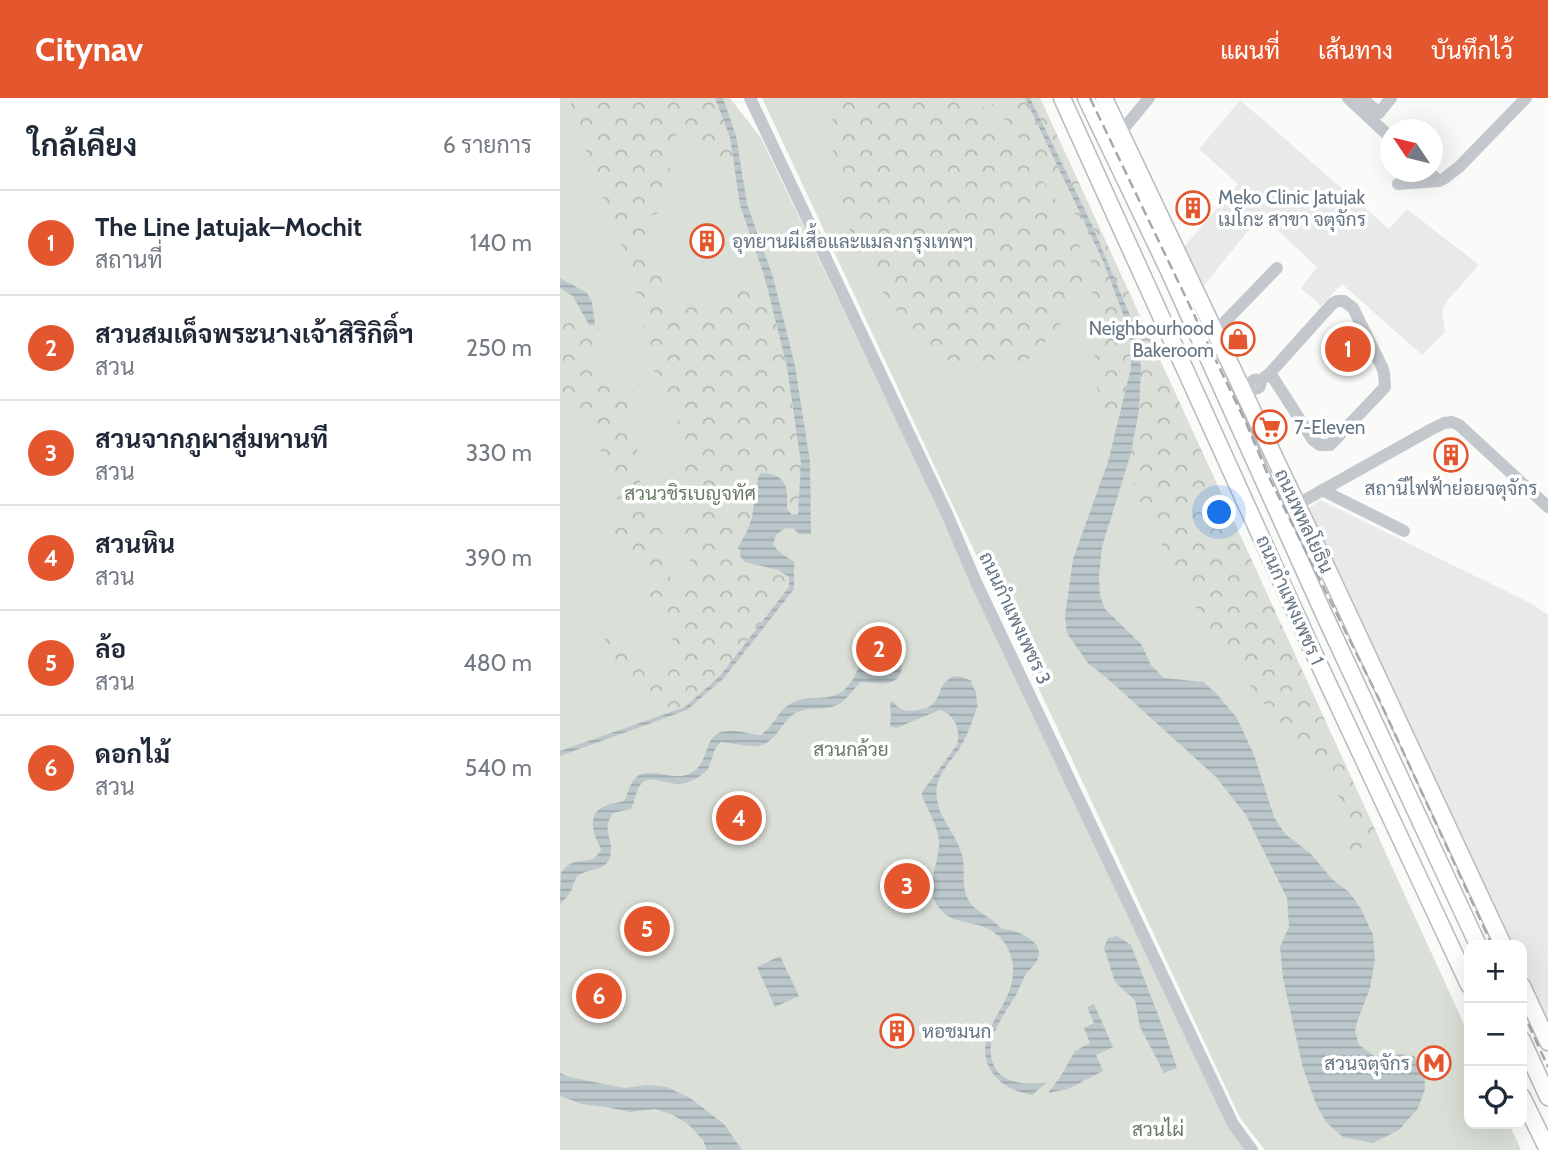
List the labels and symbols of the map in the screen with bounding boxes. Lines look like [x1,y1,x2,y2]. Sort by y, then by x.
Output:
north arrow [1380,119,1443,182]
place label: Meko Clinic Jatujak เมโกะ สาขา จตุจักร [1218,186,1366,232]
building icon: Meko Clinic Jatujak เมโกะ สาขา จตุจักร [1174,189,1212,227]
building icon: อุทยานผีเสื้อและแมลงกรุงเทพฯ [688,222,726,260]
place label: อุทยานผีเสื้อและแมลงกรุงเทพฯ [732,223,973,254]
place label: Neighbourhood Bakeroom [1089,317,1214,362]
shop icon: Neighbourhood Bakeroom [1219,320,1257,358]
pin: 1 [1325,323,1371,375]
supermarket icon: 7-Eleven [1251,408,1289,446]
place label: 7-Eleven [1294,416,1365,439]
building icon: สถานีไฟฟ้าย่อยจตุจักร [1432,436,1470,474]
street label: ถนนพหลโยธิน [1270,465,1339,577]
place label: สถานีไฟฟ้าย่อยจตุจักร [1364,476,1538,501]
park label: สวนวชิรเบญจทัศ [624,482,756,505]
your location [1202,495,1236,529]
street label: ถนนกำแพงเพชร 1 [1251,532,1329,668]
street label: ถนนกำแพงเพชร 3 [974,548,1056,688]
pin: 2 [856,623,902,675]
park label: สวนกล้วย [813,738,889,761]
pin: 4 [716,792,762,844]
pin: 3 [884,860,930,912]
pin: 5 [624,903,670,955]
pin: 6 [576,970,622,1022]
building icon: หอชมนก [878,1012,916,1050]
place label: หอชมนก [922,1020,991,1043]
metro station icon: สวนจตุจักร [1415,1044,1453,1082]
place label: สวนจตุจักร [1324,1052,1410,1076]
park label: สวนไผ่ [1132,1117,1184,1141]

